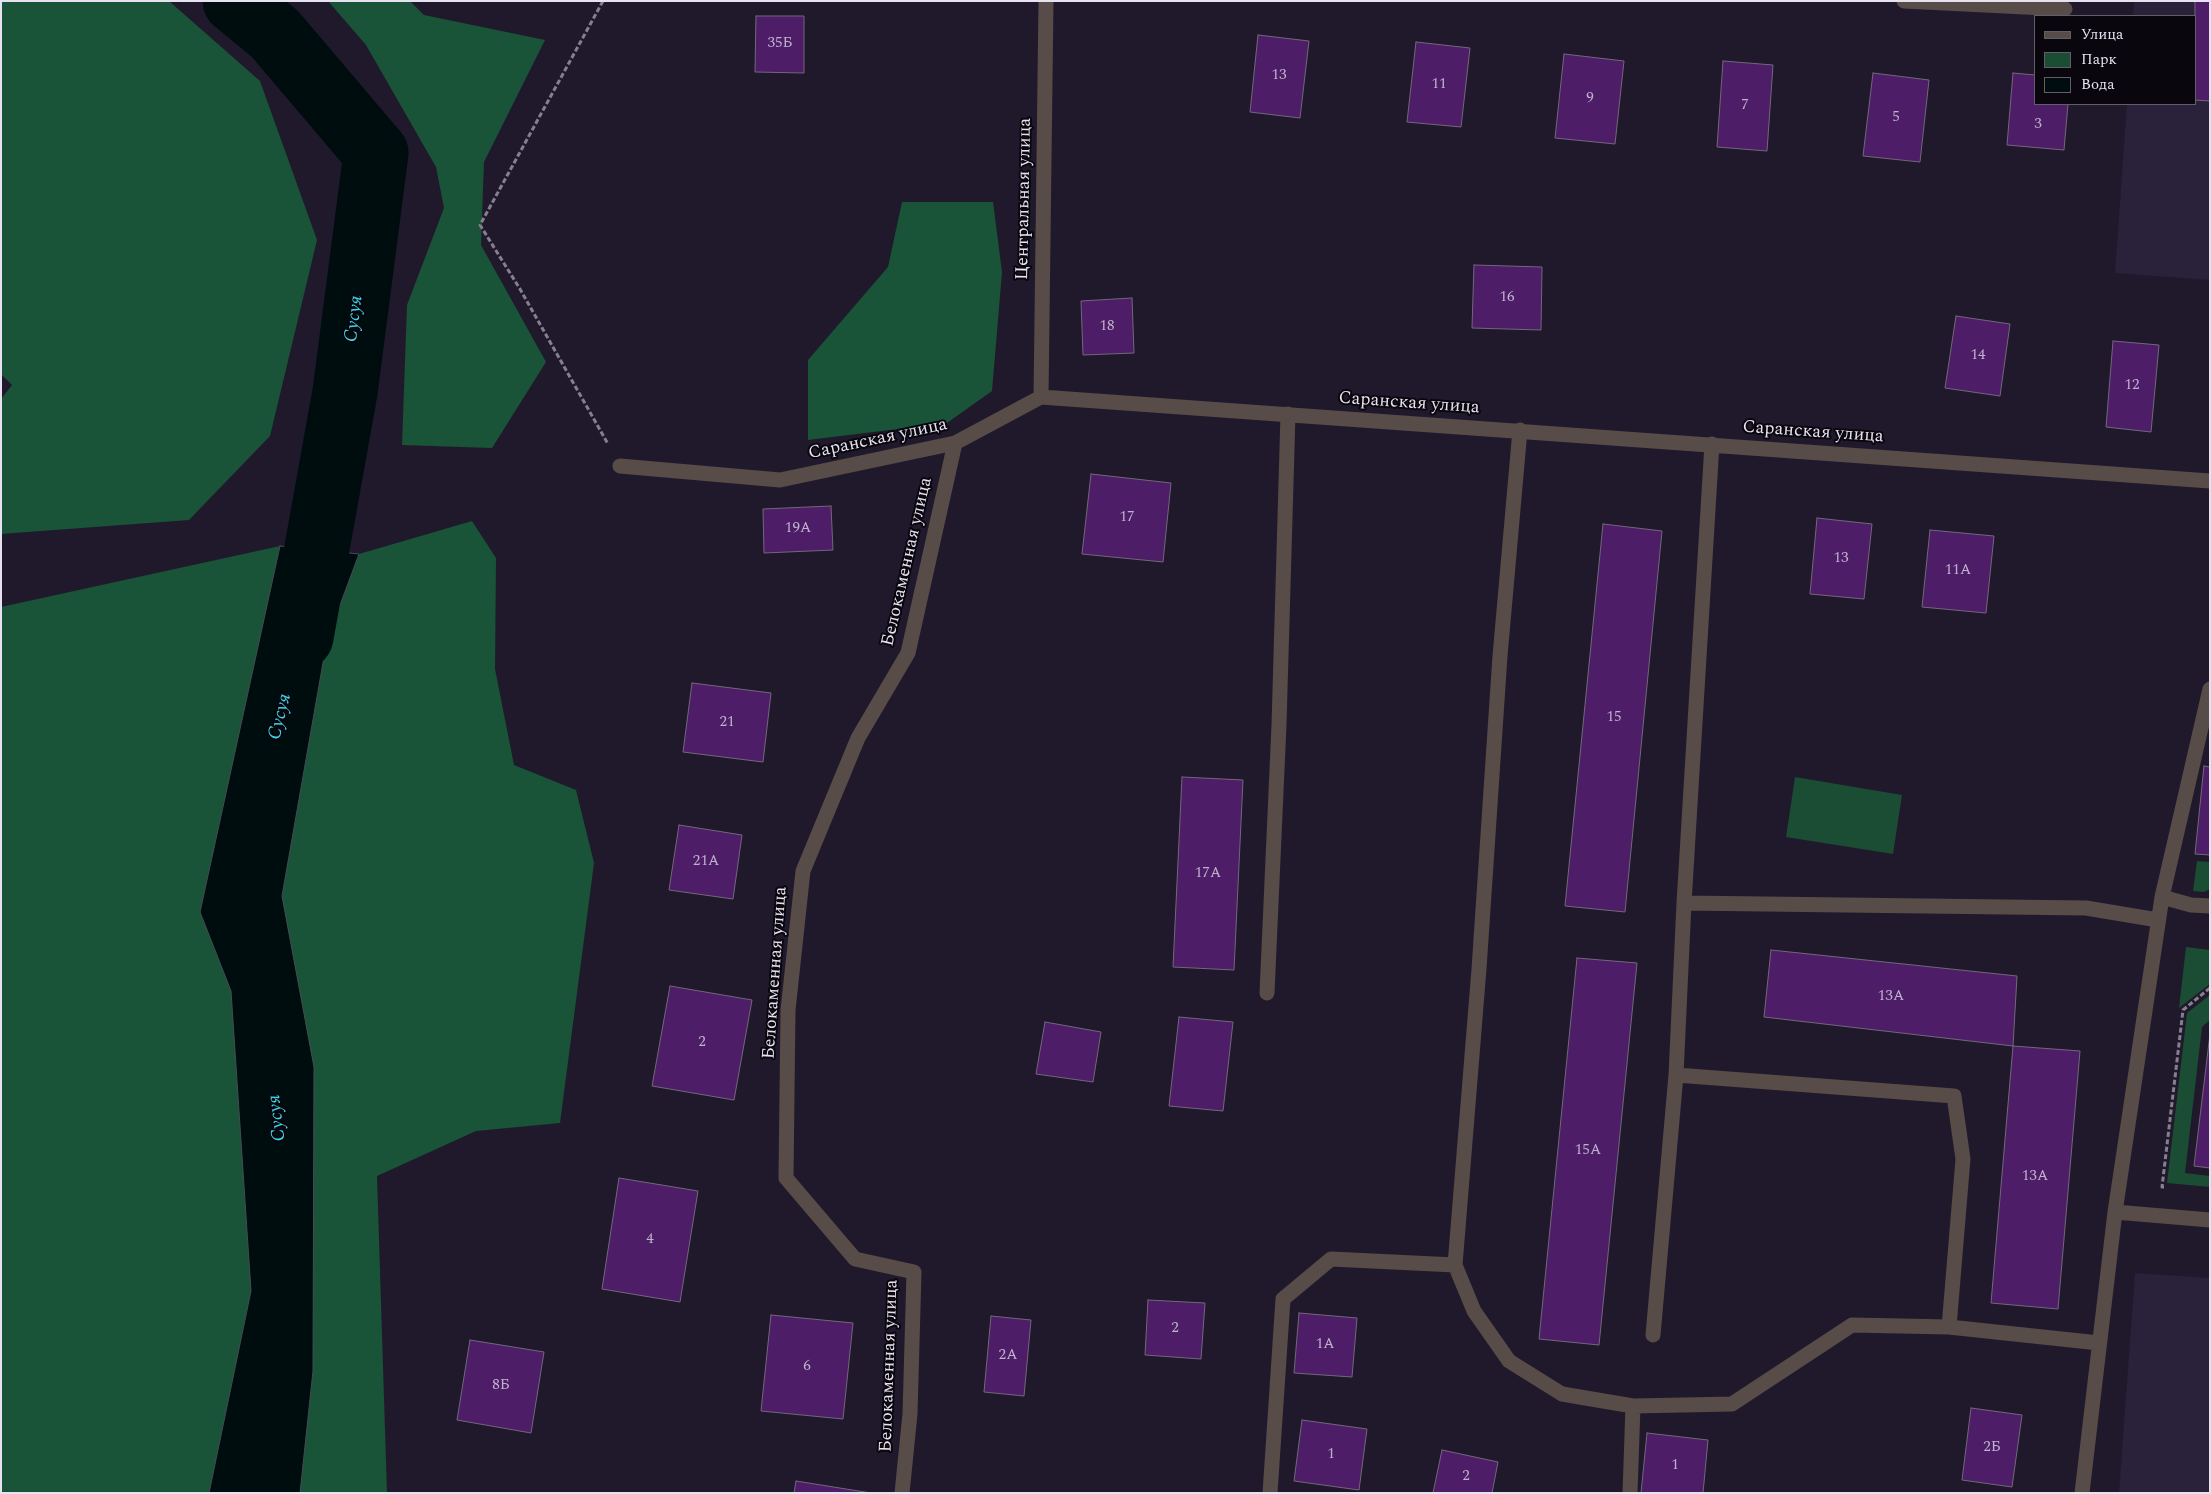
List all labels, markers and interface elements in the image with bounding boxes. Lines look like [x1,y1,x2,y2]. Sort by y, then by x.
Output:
legend [2034,15,2196,105]
text: Улица [2081,23,2123,46]
house number: 35Б [767,35,793,53]
text: Парк [2081,48,2117,71]
house number: 13 [1272,67,1286,85]
text: Вода [2081,73,2115,96]
house number: 11 [1432,76,1446,94]
house number: 9 [1586,90,1594,108]
house number: 7 [1741,97,1749,115]
house number: 5 [1892,109,1900,127]
house number: 3 [2034,116,2042,134]
street label: Центральная улица [1013,118,1037,280]
house number: 16 [1500,289,1514,307]
water label: Сусуя [341,294,369,344]
house number: 18 [1100,318,1114,336]
house number: 14 [1971,347,1985,365]
house number: 12 [2125,377,2139,395]
street label: Саранская улица [1338,388,1480,420]
street label: Саранская улица [807,415,949,465]
street label: Саранская улица [1742,417,1884,449]
street label: Белокаменная улица [878,475,938,649]
house number: 17 [1120,509,1134,527]
house number: 19А [785,520,811,538]
house number: 13 [1834,550,1848,568]
house number: 11А [1945,562,1971,580]
water label: Сусуя [264,692,298,742]
house number: 15 [1607,709,1621,727]
house number: 21 [720,714,734,732]
house number: 21А [693,853,719,871]
house number: 17А [1195,865,1221,883]
street label: Белокаменная улица [759,886,793,1060]
house number: 13А [1878,988,1904,1006]
house number: 2 [698,1034,706,1052]
water label: Сусуя [264,1093,292,1143]
house number: 15А [1575,1142,1601,1160]
house number: 13А [2022,1168,2048,1186]
house number: 4 [646,1231,654,1249]
street label: Белокаменная улица [876,1279,904,1453]
house number: 2 [1171,1320,1179,1338]
house number: 1А [1316,1336,1334,1354]
house number: 2А [999,1347,1017,1365]
house number: 6 [803,1358,811,1376]
house number: 8Б [492,1377,510,1395]
house number: 2Б [1983,1439,2001,1457]
house number: 1 [1327,1446,1335,1464]
house number: 1 [1671,1457,1679,1475]
house number: 2 [1462,1468,1470,1486]

